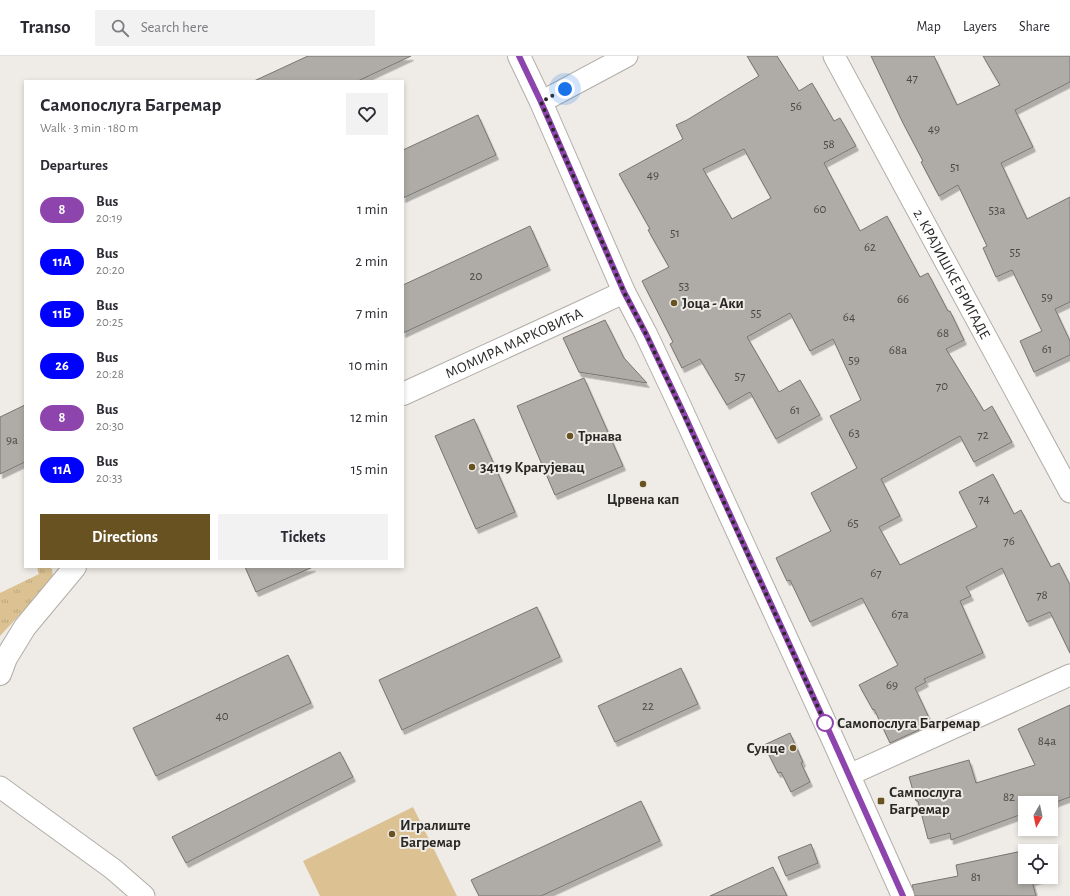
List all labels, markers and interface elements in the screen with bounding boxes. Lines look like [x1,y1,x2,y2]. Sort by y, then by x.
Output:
search box [95,10,375,46]
icon: search [109,17,131,39]
text: Transo [20,18,71,37]
text: Search here [141,20,208,35]
text: Map [916,20,941,34]
text: Layers [963,20,997,34]
text: Share [1019,20,1050,34]
house number: 47 [906,72,918,85]
your location [555,79,575,99]
button: heart [346,93,388,135]
text: Самопослуга Багремар [40,96,221,115]
house number: 56 [790,100,802,113]
text: Walk · 3 min · 180 m [40,122,138,135]
house number: 49 [928,123,940,136]
house number: 58 [823,138,835,151]
text: Departures [40,158,108,173]
house number: 51 [950,161,960,174]
house number: 49 [647,169,659,182]
text: Bus [96,194,118,209]
text: 1 min [357,202,388,217]
text: 8 [59,203,65,217]
house number: 60 [814,203,827,216]
house number: 53a [989,204,1005,217]
street label: 2. КРАЈИШКЕ БРИГАДЕ [910,207,993,342]
text: 20:19 [96,212,122,225]
house number: 51 [670,227,680,240]
house number: 62 [864,241,876,254]
text: Bus [96,246,118,261]
house number: 55 [1010,246,1020,259]
text: 2 min [355,254,388,269]
text: 11А [53,255,71,269]
text: 20:20 [96,264,125,277]
house number: 20 [470,270,483,283]
house number: 53 [679,280,689,293]
house number: 59 [1041,291,1053,304]
house number: 66 [897,293,909,306]
place label: Јоца - Аки [682,296,744,311]
text: Bus [96,298,118,313]
marker: Јоца - Аки [669,298,679,308]
street label: МОМИРА МАРКОВИЋА [443,305,585,381]
text: 7 min [356,306,388,321]
text: 11Б [53,307,71,321]
house number: 55 [751,307,761,320]
house number: 64 [843,311,855,324]
text: 20:25 [96,316,123,329]
house number: 68 [937,327,949,340]
house number: 61 [1042,343,1052,356]
house number: 68a [889,344,907,357]
text: Bus [96,350,118,365]
house number: 59 [848,354,860,367]
text: 10 min [349,358,388,373]
text: 26 [55,359,69,373]
text: 20:28 [96,368,124,381]
house number: 57 [735,370,746,383]
house number: 70 [936,380,948,393]
text: Bus [96,402,118,417]
house number: 61 [790,404,800,417]
text: 12 min [350,410,388,425]
text: 8 [59,411,65,425]
text: 20:30 [96,420,124,433]
house number: 63 [848,427,860,440]
place label: Трнава [578,429,622,444]
house number: 72 [977,429,989,442]
marker: Трнава [565,431,575,441]
house number: 9a [6,434,18,447]
text: Bus [96,454,118,469]
place label: 34119 Крагујевац [480,460,585,475]
text: 15 min [351,462,388,477]
marker: 34119 Крагујевац [467,462,477,472]
text: 11А [53,463,71,477]
text: 20:33 [96,472,122,485]
marker: Црвена кап [638,479,648,489]
place label: Црвена кап [607,492,679,507]
house number: 74 [978,493,990,506]
button: Directions [40,514,210,560]
button: Tickets [218,514,388,560]
house number: 65 [847,517,859,530]
house number: 76 [1003,535,1015,548]
house number: 67 [870,567,882,580]
house number: 78 [1036,589,1048,602]
house number: 67a [891,608,909,621]
house number: 69 [886,679,898,692]
house number: 22 [642,700,654,713]
house number: 40 [215,710,229,723]
marker: Самопослуга Багремар [816,714,834,732]
place label: Самопослуга Багремар [837,716,980,731]
house number: 84a [1038,735,1056,748]
place label: Сунце [746,741,785,756]
marker: Сунце [788,743,798,753]
place label: Сампослуга Багремар [889,785,962,817]
house number: 82 [1003,791,1015,804]
marker: Сампослуга Багремар [876,796,886,806]
north arrow [1018,796,1058,836]
map controls [1018,796,1058,884]
place label: Игралиште Багремар [400,818,470,850]
marker: Игралиште Багремар [387,829,397,839]
button: locate [1018,844,1058,884]
house number: 81 [971,871,981,884]

